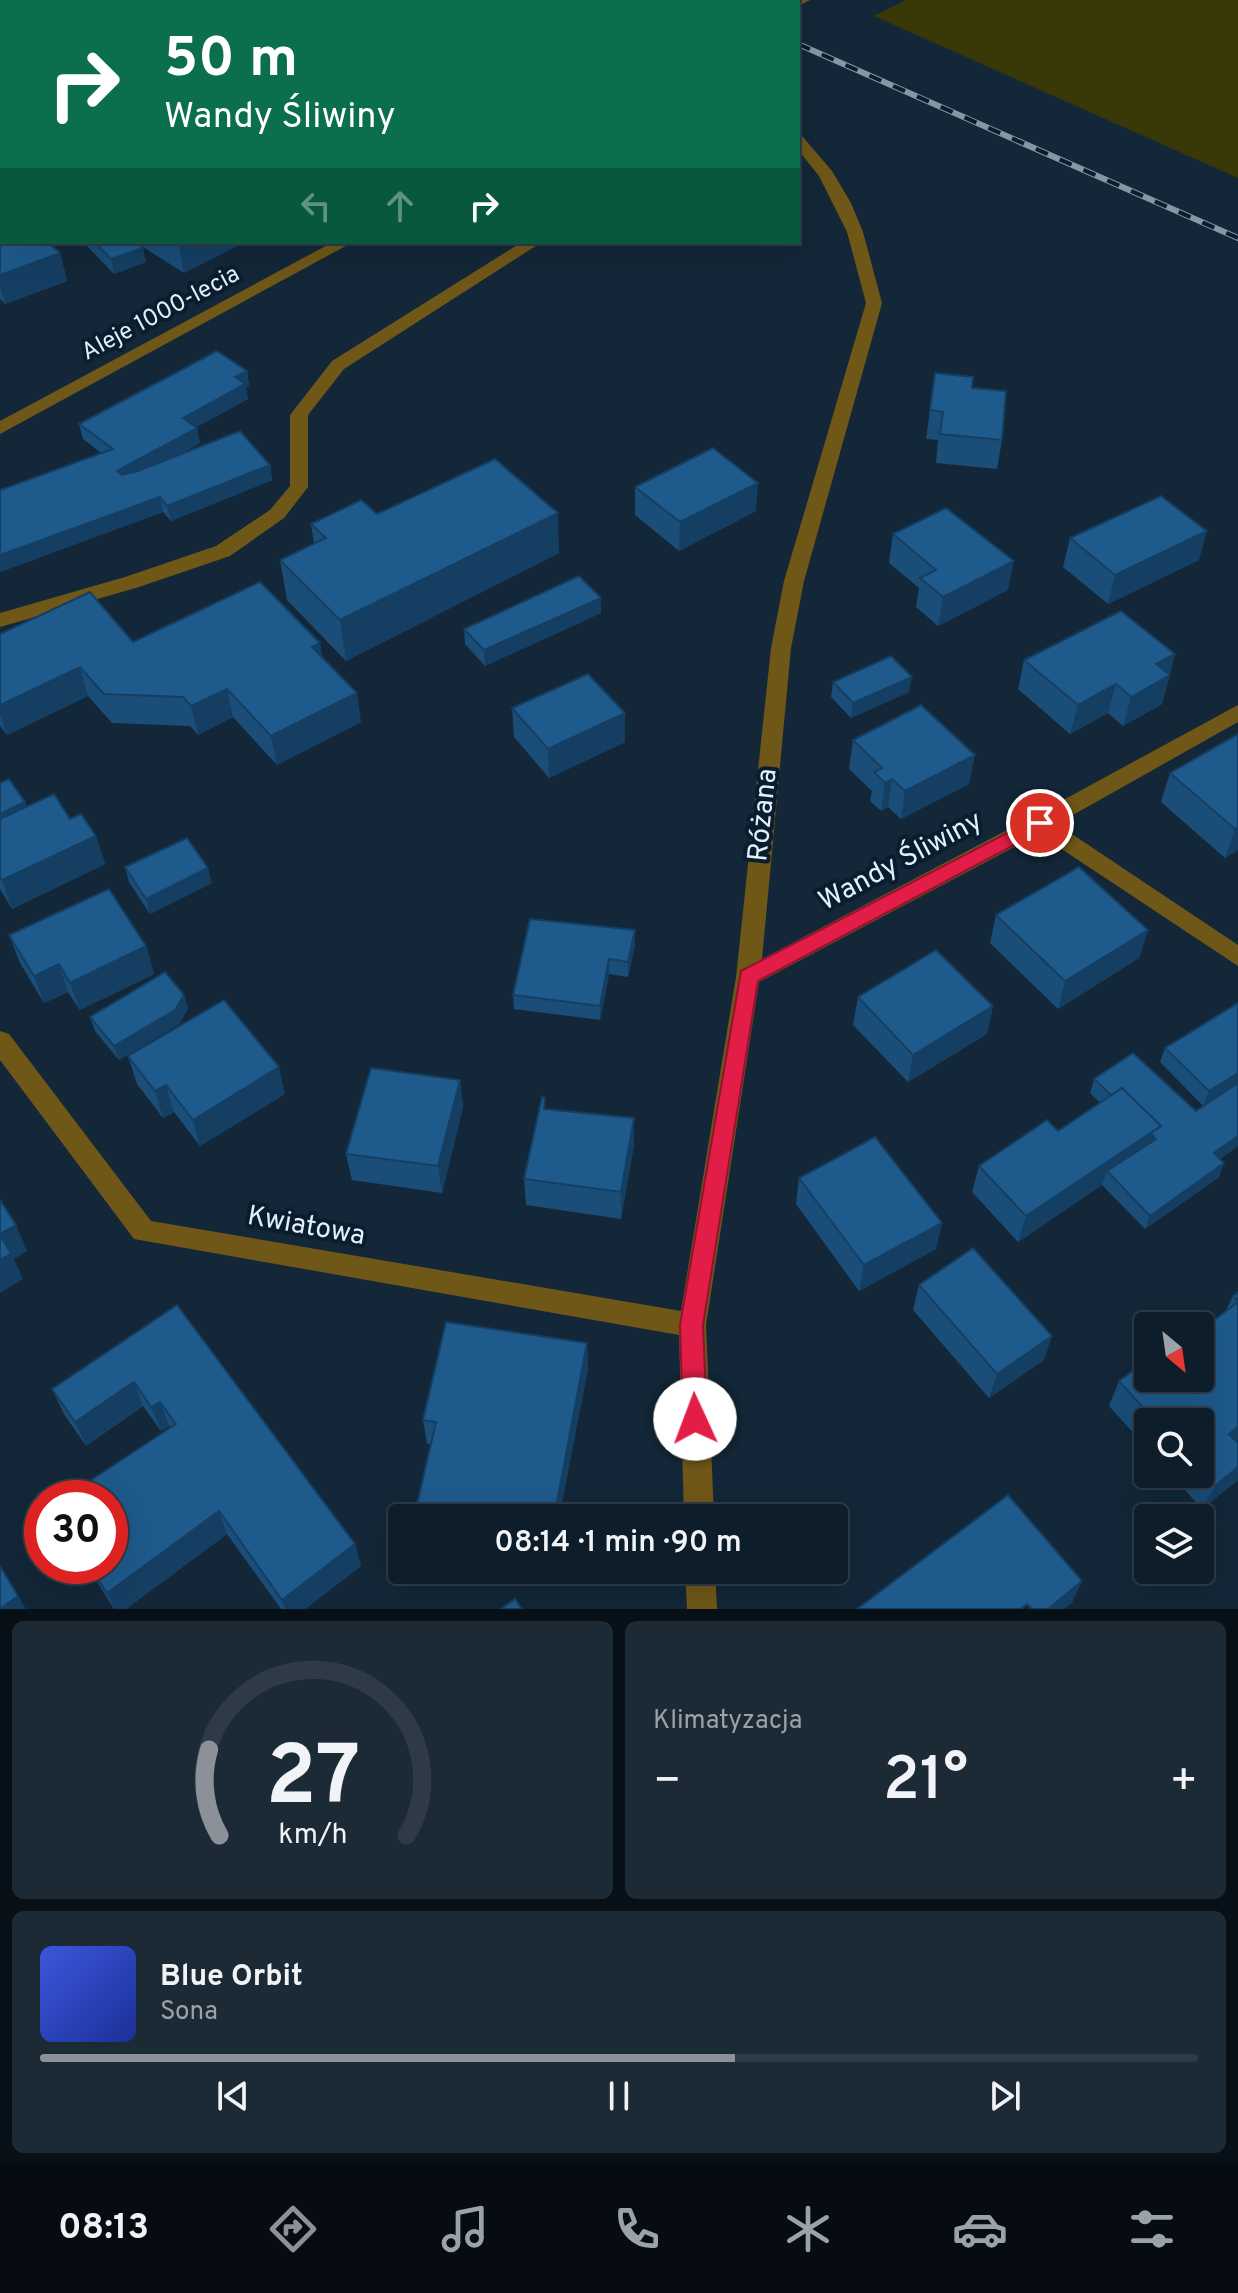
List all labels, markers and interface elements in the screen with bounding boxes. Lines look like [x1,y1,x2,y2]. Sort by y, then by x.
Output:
text: 50 m [164,26,298,96]
icon: right [32,32,136,136]
text: Wandy Śliwiny [164,95,396,141]
icon: left [294,184,338,228]
icon: ahead [378,184,422,228]
icon: right [462,184,506,228]
street label: Aleje 1000-lecia [77,260,245,368]
street label: Różana [741,767,787,863]
pin [1006,789,1074,857]
icon: arrive [1018,801,1062,845]
street label: Wandy Śliwiny [812,802,989,920]
street label: Kwiatowa [244,1199,368,1255]
north arrow [1134,1312,1214,1392]
map controls [1134,1312,1214,1584]
position arrow [653,1377,737,1461]
button: search [1134,1408,1214,1488]
speed limit sign: 30 [24,1480,128,1584]
button: layers [1134,1504,1214,1584]
text: 08:14 · 1 min · 90 m [494,1525,742,1562]
text: Klimatyzacja [653,1705,802,1738]
text: 27 [265,1729,360,1834]
text: 21° [883,1745,968,1821]
text: − [653,1755,681,1811]
text: + [1170,1755,1198,1811]
text: km/h [278,1818,347,1854]
text: Blue Orbit [160,1959,303,1996]
text: Sona [160,1996,218,2029]
icon: previous [211,2074,255,2118]
icon: pause [597,2074,641,2118]
icon: next [983,2074,1027,2118]
icon: directions [265,2201,321,2257]
icon: music [437,2201,493,2257]
icon: phone [609,2201,665,2257]
icon: climate [780,2201,836,2257]
icon: car [952,2201,1008,2257]
icon: filters [1124,2201,1180,2257]
text: 08:13 [58,2206,149,2252]

